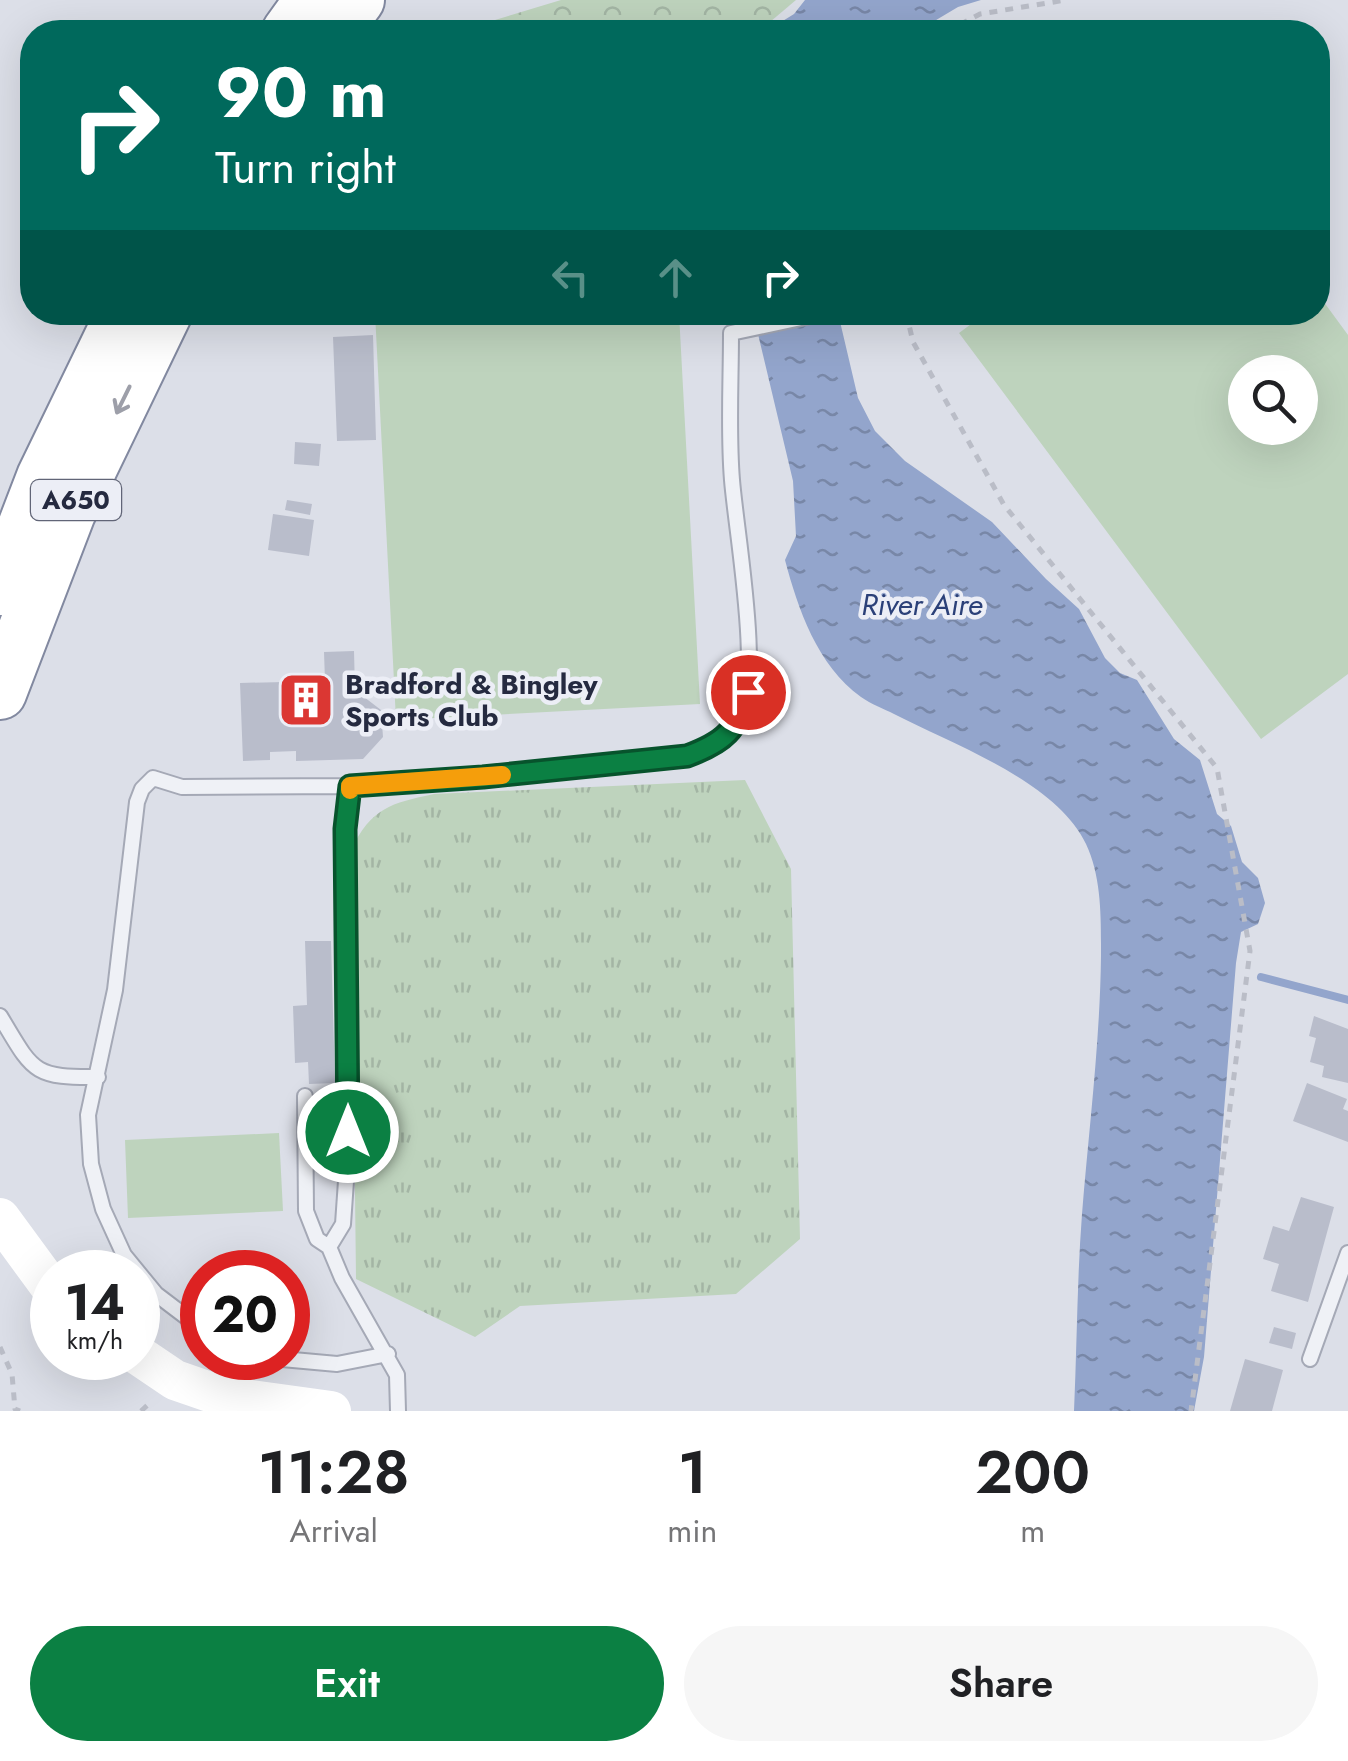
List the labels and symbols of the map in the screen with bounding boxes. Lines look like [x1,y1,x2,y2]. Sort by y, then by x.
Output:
one-way arrow [113,385,132,415]
road number: A650 [31,480,121,520]
water label: River Aire [861,583,983,626]
pin [706,650,791,735]
place label: Bradford & Bingley Sports Club [345,664,598,737]
building icon: Bradford & Bingley Sports Club [276,670,336,730]
position arrow [296,1080,400,1184]
speed limit sign: 20 [180,1250,310,1380]

